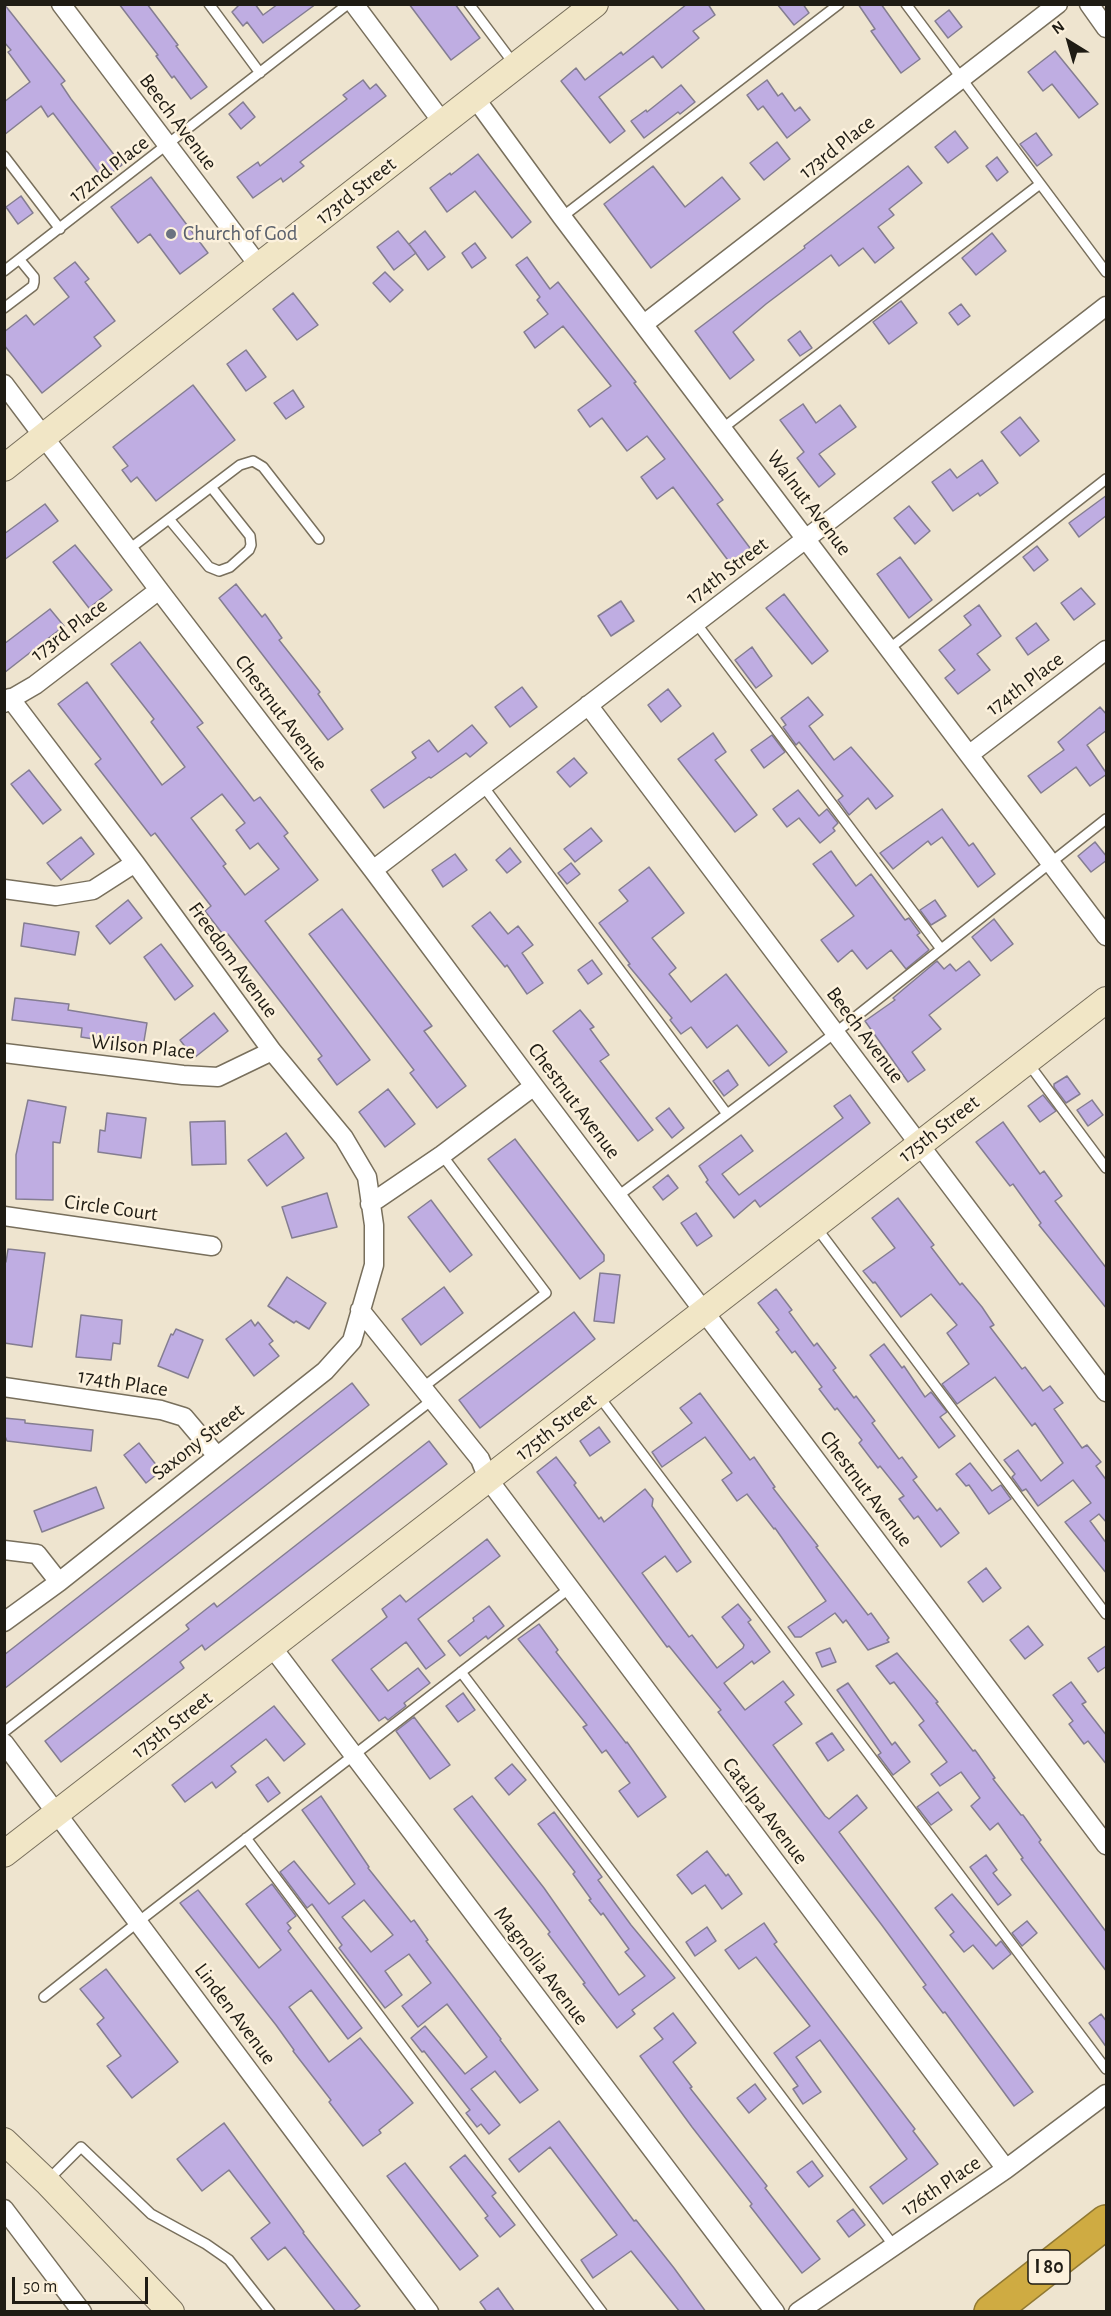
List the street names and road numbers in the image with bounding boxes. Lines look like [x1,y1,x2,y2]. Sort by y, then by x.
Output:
street label: Beech Avenue [134,69,222,175]
street label: 173rd Place [794,110,880,184]
street label: 172nd Place [64,130,154,208]
street label: 173rd Street [311,152,401,230]
street label: Walnut Avenue [761,445,857,561]
street label: 174th Street [681,532,773,610]
street label: 173rd Place [26,593,112,667]
street label: 174th Place [981,647,1069,721]
street label: Chestnut Avenue [229,650,333,776]
street label: Freedom Avenue [183,897,283,1023]
street label: Beech Avenue [821,982,909,1088]
street label: Wilson Place [90,1029,196,1065]
street label: Chestnut Avenue [522,1038,626,1164]
street label: 175th Street [894,1090,984,1168]
street label: Circle Court [63,1189,159,1227]
street label: 174th Place [76,1363,170,1403]
street label: 175th Street [511,1388,601,1466]
street label: Saxony Street [147,1398,249,1486]
street label: Chestnut Avenue [814,1426,918,1552]
street label: 175th Street [127,1686,217,1764]
street label: Catalpa Avenue [717,1753,813,1869]
street label: Magnolia Avenue [488,1902,594,2030]
street label: Linden Avenue [189,1958,281,2070]
street label: 176th Place [896,2150,986,2222]
road number: I 80 [1028,2250,1070,2284]

